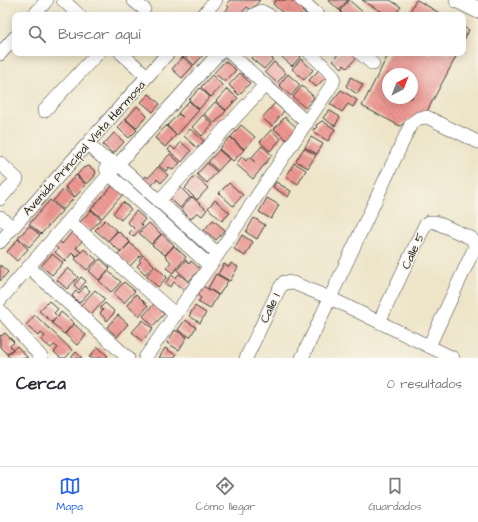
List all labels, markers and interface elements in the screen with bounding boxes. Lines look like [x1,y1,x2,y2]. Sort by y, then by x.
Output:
search box [12,12,466,56]
icon: search [26,23,48,45]
text: Buscar aquí [58,24,140,45]
north arrow [382,68,418,104]
street label: Avenida Principal Vista Hermosa [19,77,150,219]
street label: Calle 5 [398,230,429,272]
street label: Calle 1 [256,290,285,326]
text: Cerca [16,372,66,396]
text: 0 resultados [387,375,462,393]
tab: Mapa [56,475,83,514]
tab: Cómo llegar [196,475,255,514]
tab: Guardados [368,475,422,514]

